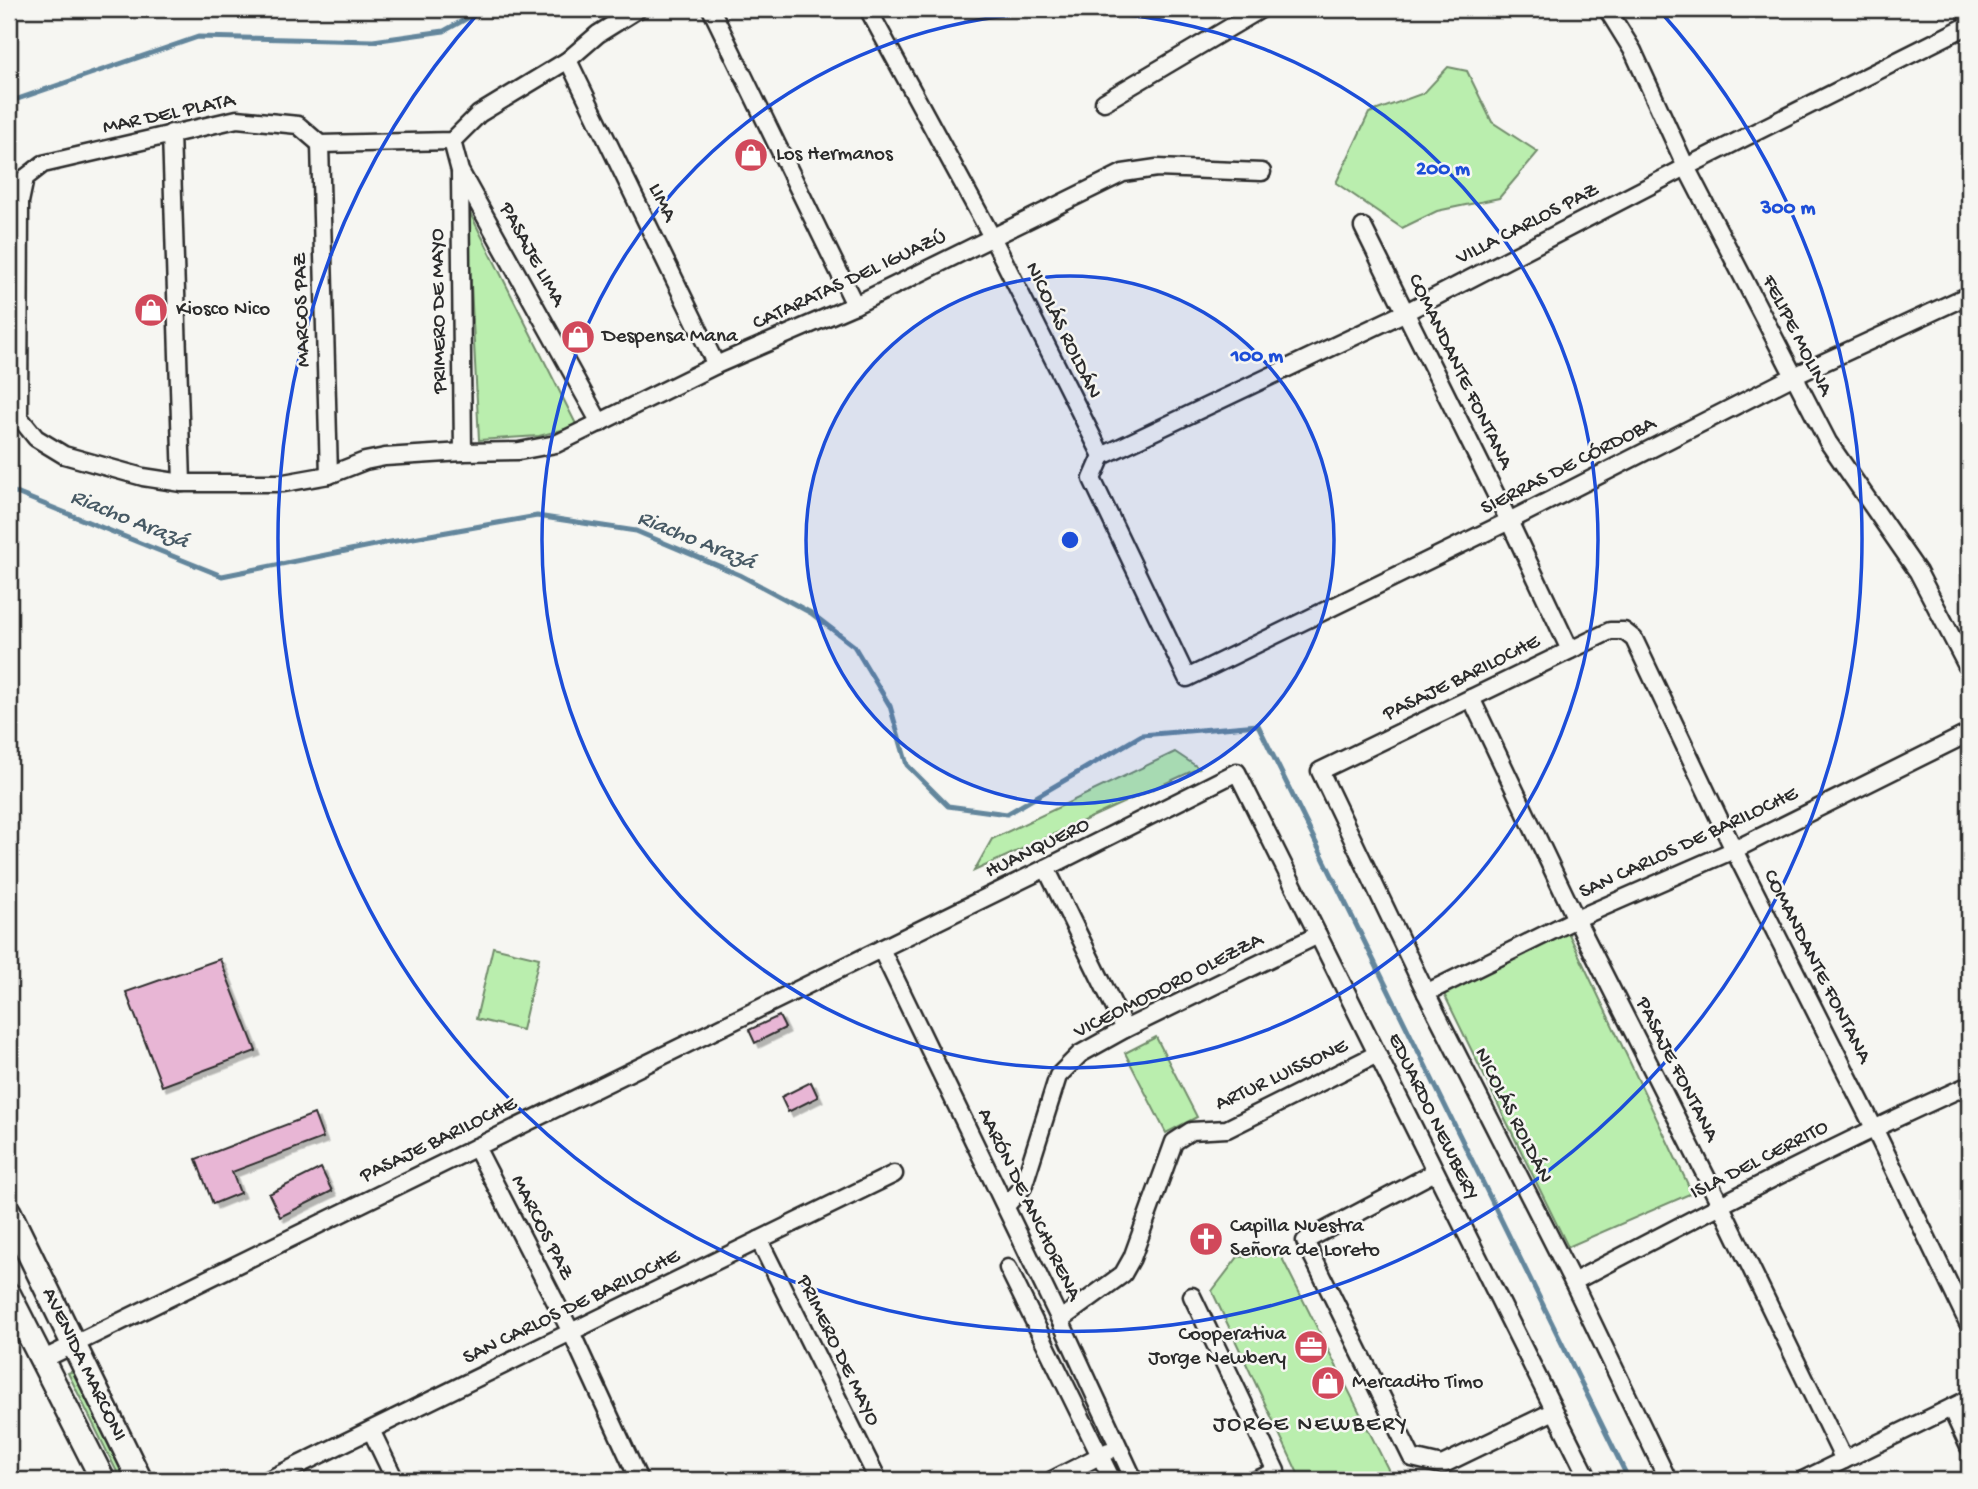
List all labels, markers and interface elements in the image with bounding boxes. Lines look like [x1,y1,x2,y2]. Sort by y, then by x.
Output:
street label: MAR DEL PLATA [101,88,239,141]
shop icon: Los Hermanos [732,136,770,174]
place label: Los Hermanos [776,143,894,168]
text: 200 m [1416,158,1470,183]
street label: VILLA CARLOS PAZ [1452,178,1604,272]
street label: LIMA [641,180,682,228]
text: 300 m [1760,197,1815,222]
street label: PASAJE LIMA [492,198,571,313]
street label: CATARATAS DEL IGUAZÚ [749,225,951,337]
street label: PRIMERO DE MAYO [426,228,454,395]
street label: MARCOS PAZ [288,252,317,368]
street label: NICOLÁS ROLDÁN [1018,258,1107,403]
street label: COMANDANTE FONTANA [1401,270,1518,475]
street label: FELIPE MOLINA [1754,271,1838,402]
shop icon: Kiosco Nico [132,291,170,329]
place label: Kiosco Nico [176,298,270,323]
shop icon: Despensa Mana [559,318,597,356]
place label: Despensa Mana [600,325,739,350]
text: 100 m [1230,345,1283,370]
street label: SIERRAS DE CÓRDOBA [1477,411,1662,522]
water label: Riacho Arazá [66,484,193,556]
water label: Riacho Arazá [633,505,760,577]
centre of rings [1058,528,1082,552]
street label: PASAJE BARILOCHE [1379,630,1545,728]
street label: SAN CARLOS DE BARILOCHE [1576,782,1803,906]
street label: HUANQUERO [982,813,1095,885]
street label: COMANDANTE FONTANA [1756,866,1877,1070]
street label: VICEOMODORO OLEZZA [1069,928,1269,1046]
street label: PASAJE FONTANA [1628,993,1724,1148]
street label: EDUARDO NEWBERY [1381,1029,1483,1205]
street label: ARTUR LUISSONE [1212,1034,1353,1118]
street label: NICOLÁS ROLDÁN [1467,1044,1558,1188]
street label: PASAJE BARILOCHE [356,1092,522,1190]
street label: AARÓN DE ANCHORENA [970,1105,1086,1307]
street label: ISLA DEL CERRITO [1687,1115,1833,1207]
street label: MARCOS PAZ [504,1171,578,1285]
place label: Capilla Nuestra Señora de Loreto [1230,1215,1380,1264]
church icon: Capilla Nuestra Señora de Loreto [1187,1220,1225,1258]
street label: SAN CARLOS DE BARILOCHE [459,1244,685,1371]
street label: PRIMERO DE MAYO [789,1270,885,1431]
street label: AVENIDA MARCONI [35,1284,131,1446]
place label: Cooperativa Jorge Newbery [1148,1323,1287,1372]
office icon: Cooperativa Jorge Newbery [1292,1328,1330,1366]
shop icon: Mercadito Timo [1309,1364,1347,1402]
place label: Mercadito Timo [1352,1371,1483,1396]
district label: JORGE NEWBERY [1213,1412,1409,1439]

